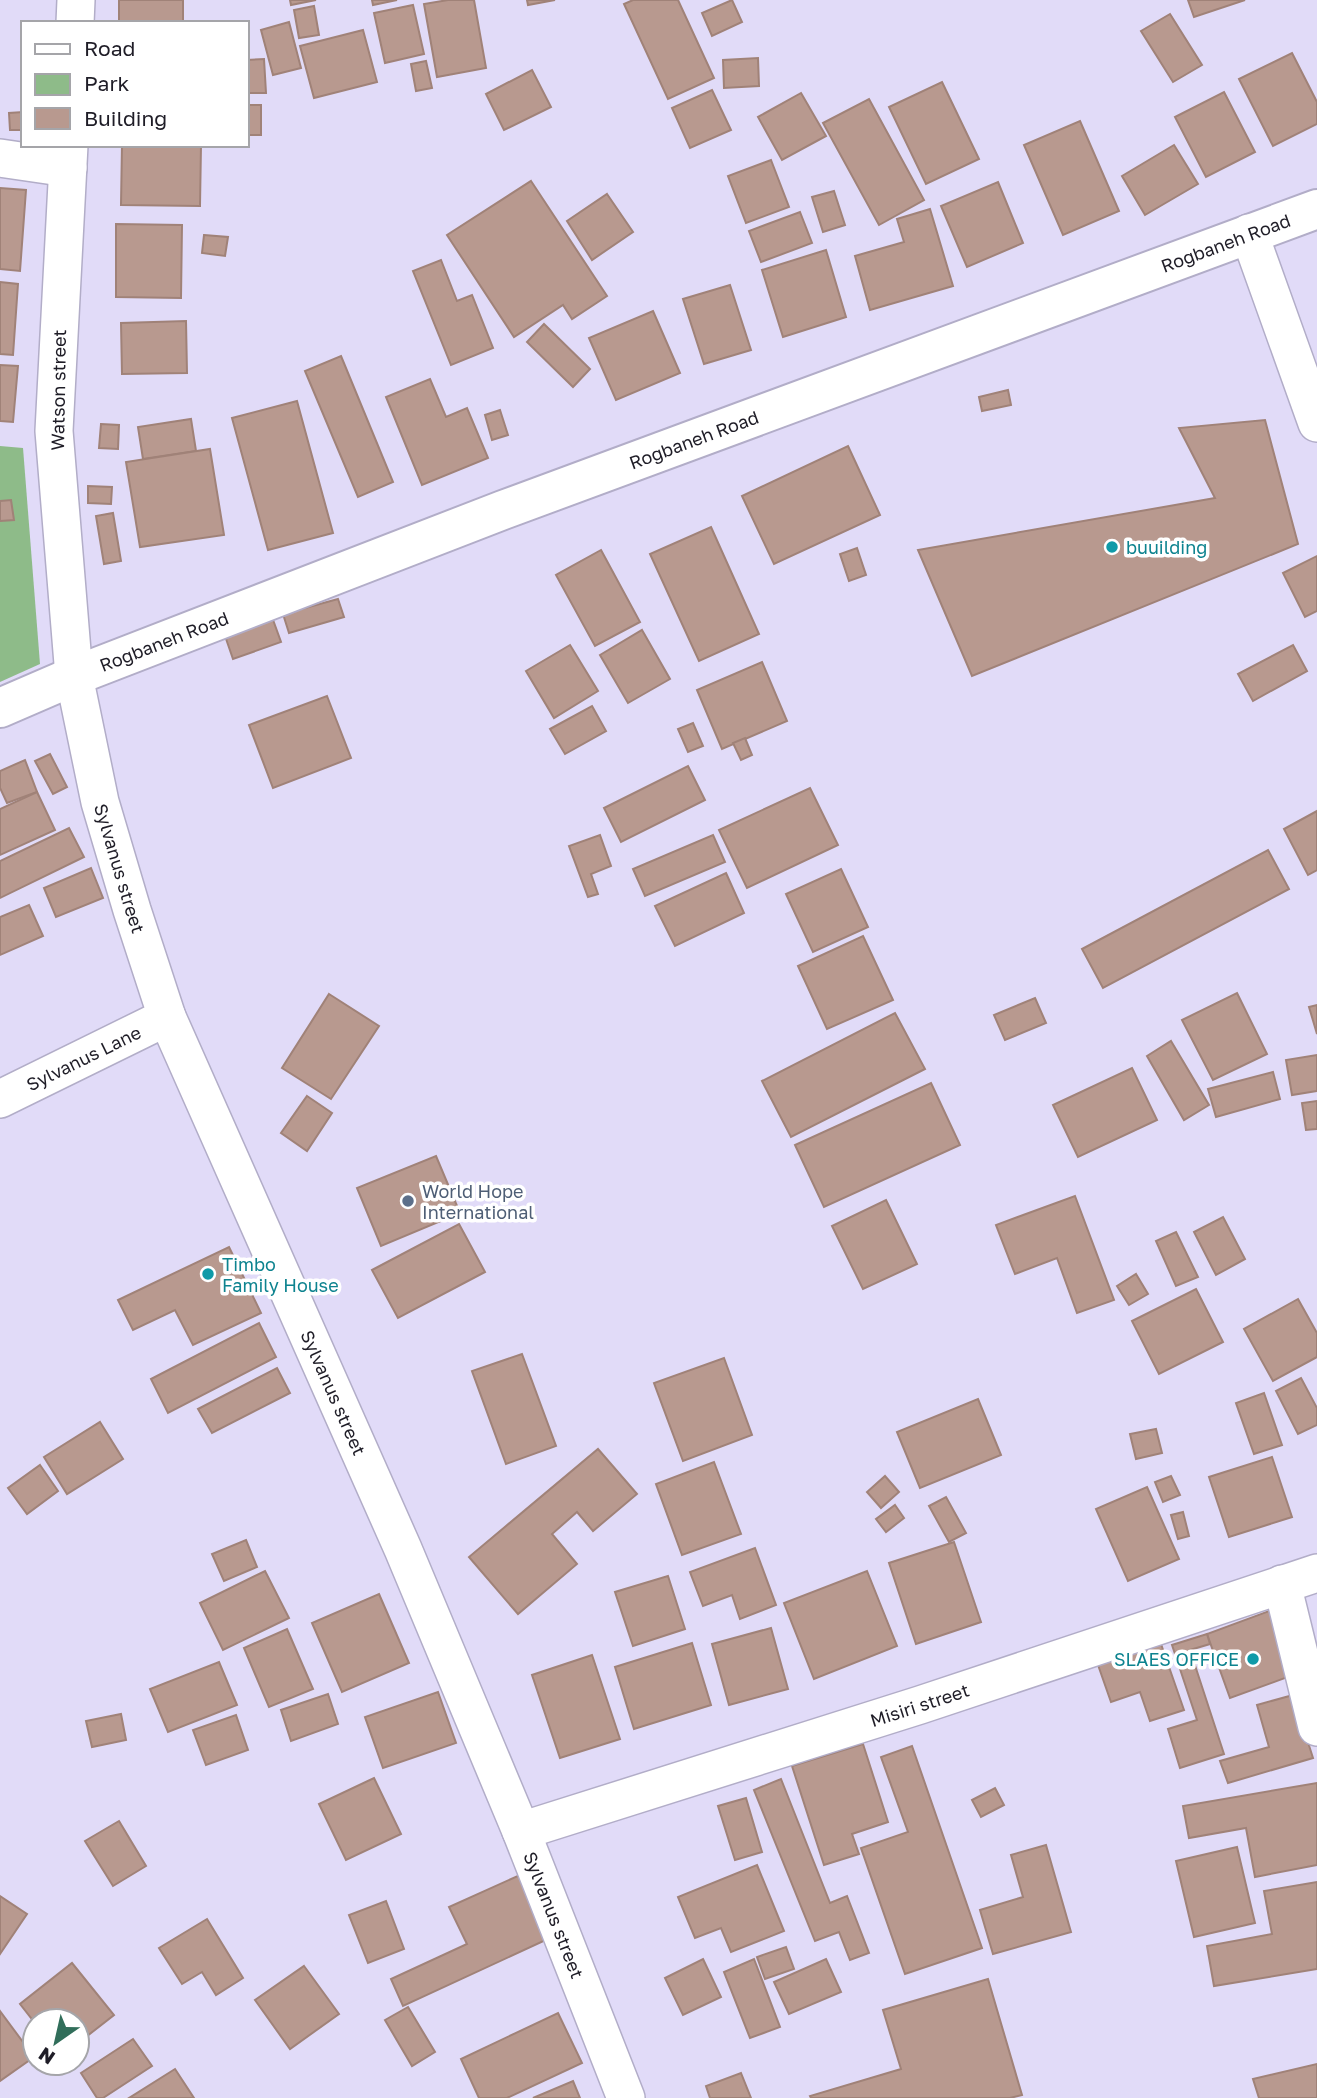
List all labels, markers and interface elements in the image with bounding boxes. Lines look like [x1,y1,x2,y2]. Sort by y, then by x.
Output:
legend [21,21,248,147]
text: Road [84,35,135,61]
text: Park [84,70,130,96]
text: Building [84,105,167,131]
street label: Rogbaneh Road [1158,209,1293,277]
street label: Watson street [46,329,70,451]
street label: Rogbaneh Road [626,405,762,473]
place label: buuilding [1126,536,1207,558]
marker: buuilding [1104,539,1120,555]
street label: Rogbaneh Road [96,606,231,676]
street label: Sylvanus street [90,801,150,936]
street label: Sylvanus Lane [23,1021,144,1095]
place label: World Hope International [422,1180,534,1223]
marker: World Hope International [400,1193,416,1209]
place label: Timbo Family House [222,1253,339,1296]
marker: Timbo Family House [200,1266,216,1282]
street label: Sylvanus street [296,1327,371,1458]
place label: SLAES OFFICE [1114,1648,1239,1670]
marker: SLAES OFFICE [1245,1651,1261,1667]
street label: Misiri street [867,1678,972,1731]
street label: Sylvanus street [519,1848,589,1981]
north arrow [21,2007,91,2077]
text: N [34,2043,59,2070]

